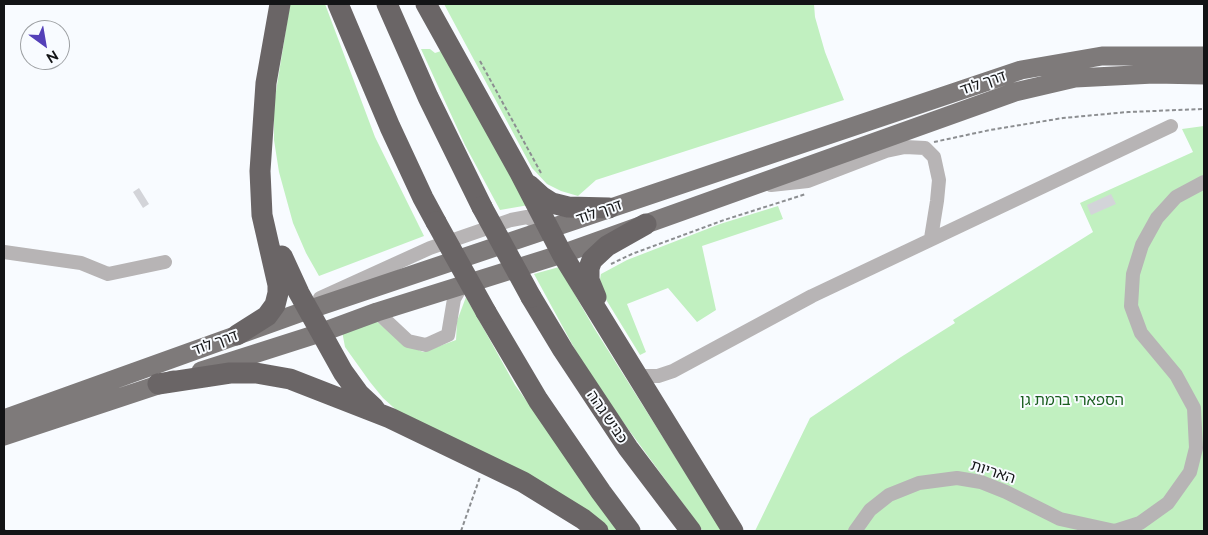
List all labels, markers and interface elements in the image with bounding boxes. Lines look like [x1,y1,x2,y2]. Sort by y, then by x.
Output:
north arrow [20,20,70,70]
text: N [44,47,61,66]
street label: דרך לוד [958,67,1008,99]
street label: דרך לוד [574,196,624,228]
street label: דרך לוד [190,326,240,360]
street label: כביש גהה [583,387,631,447]
park label: הספארי ברמת גן [1020,391,1124,409]
street label: האריות [968,456,1018,488]

